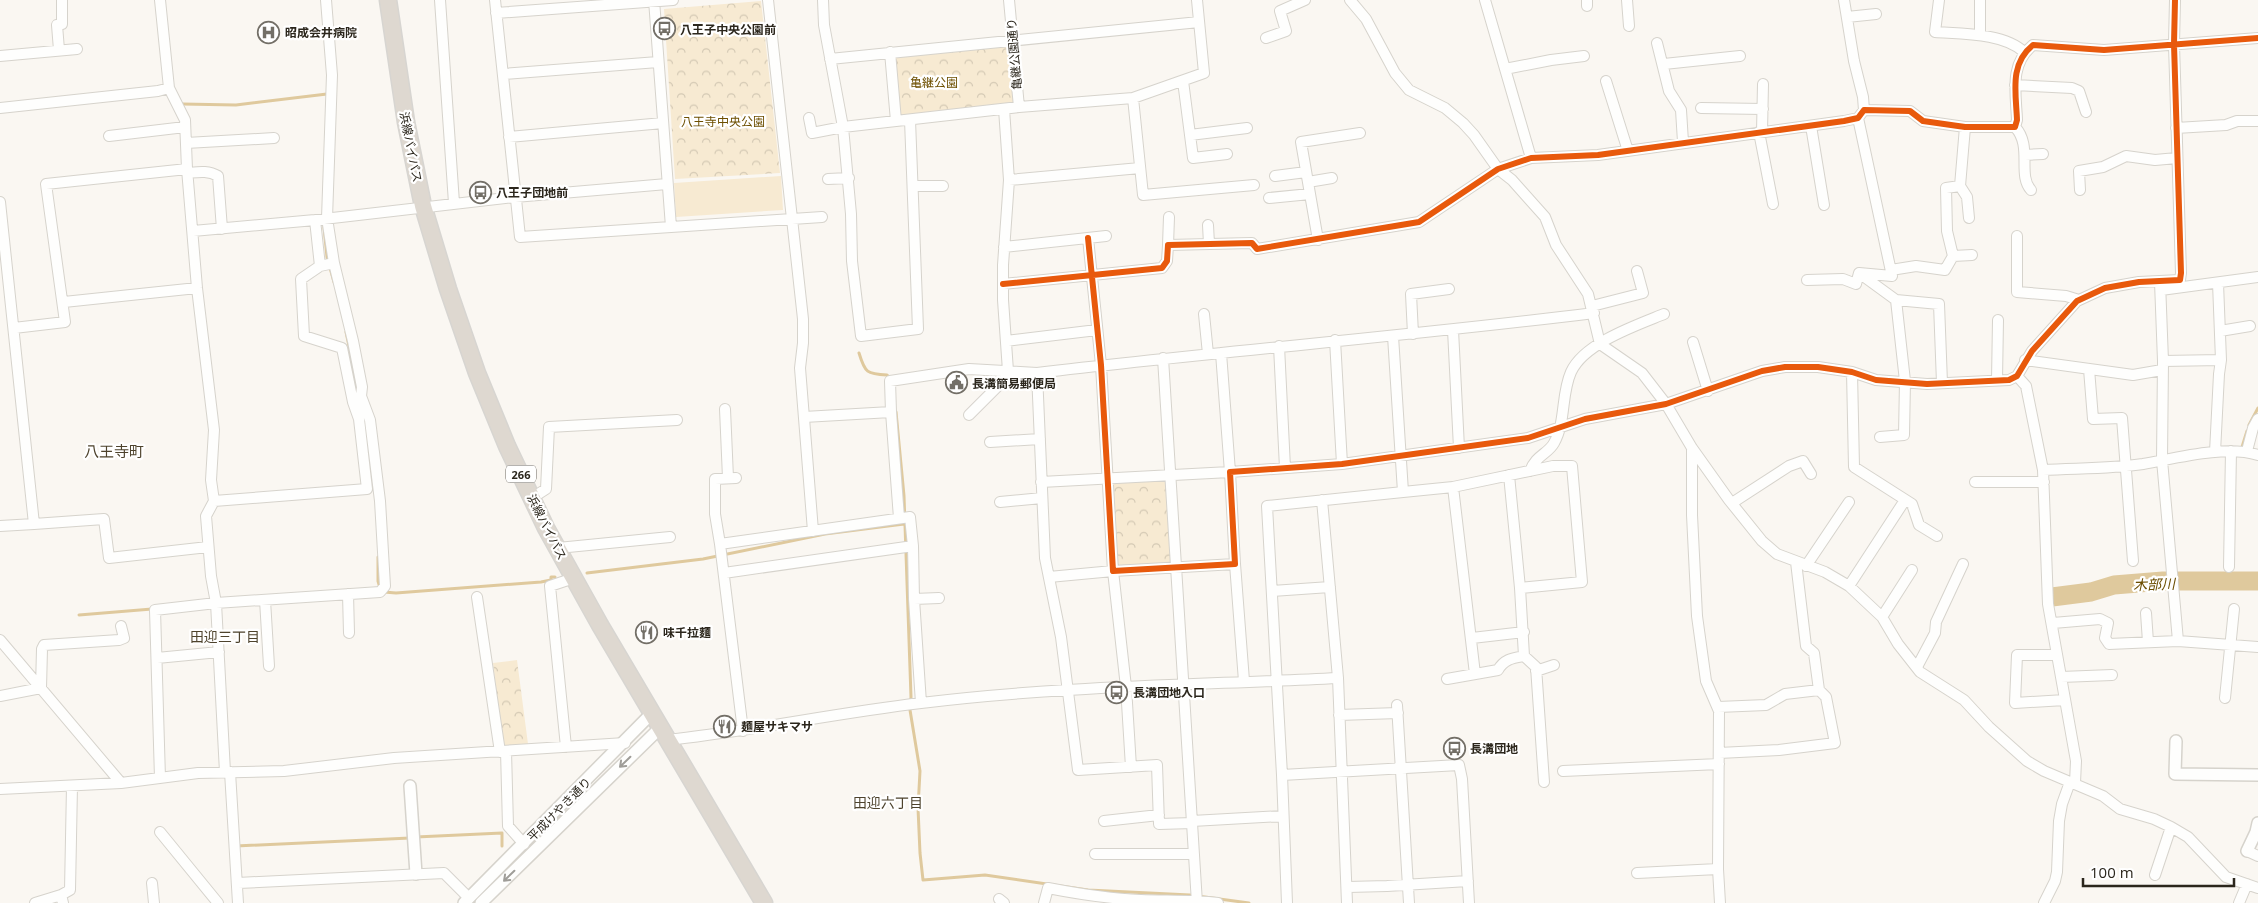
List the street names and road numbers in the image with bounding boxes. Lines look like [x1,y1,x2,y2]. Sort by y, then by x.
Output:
street label: 亀継公園通り [1002,17,1026,91]
street label: 浜線バイパス [396,110,426,184]
road number: 266 [506,466,536,482]
street label: 浜線バイパス [523,491,571,563]
street label: 平成けやき通り [523,773,595,845]

